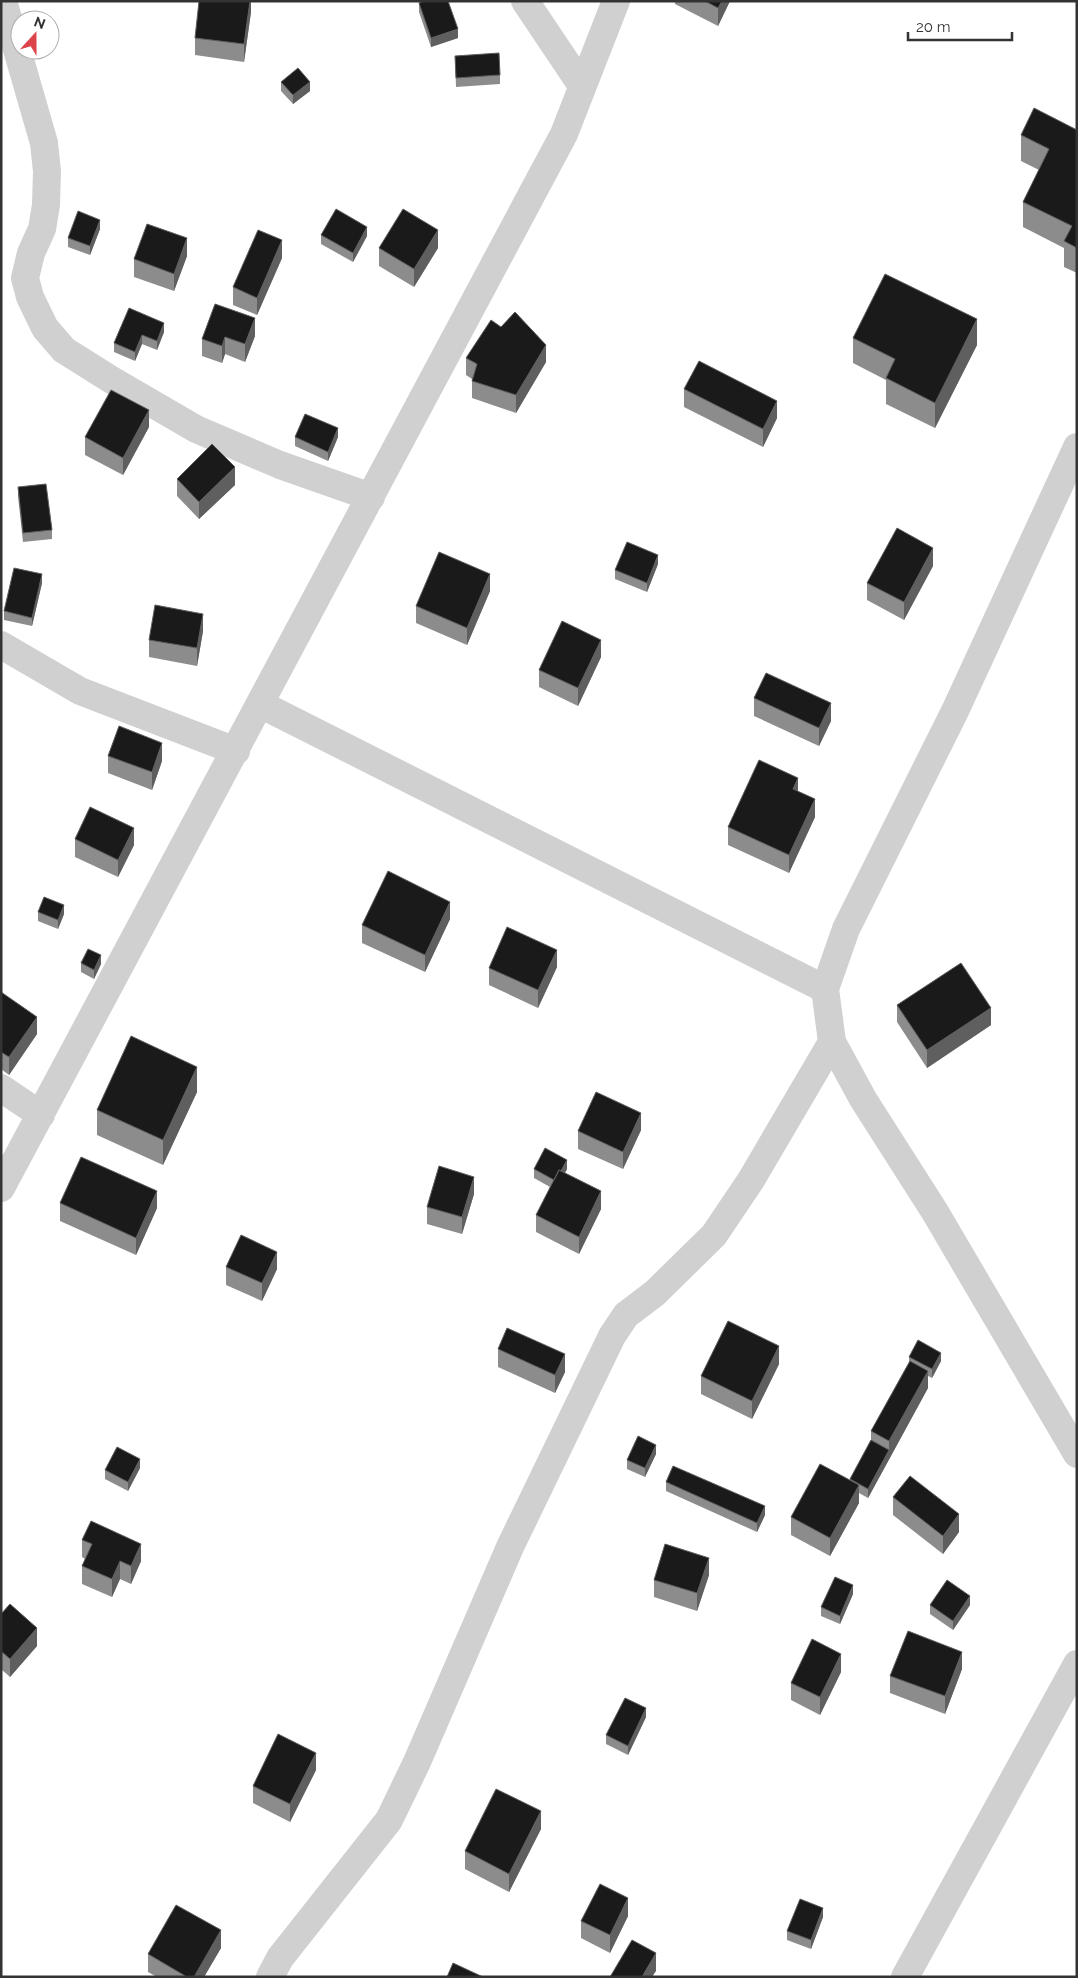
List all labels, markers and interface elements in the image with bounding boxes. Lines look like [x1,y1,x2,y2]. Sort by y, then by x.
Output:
north arrow [10,10,60,60]
scale bar [908,10,1012,42]
text: N [32,13,48,32]
text: 20 m [916,18,951,36]

